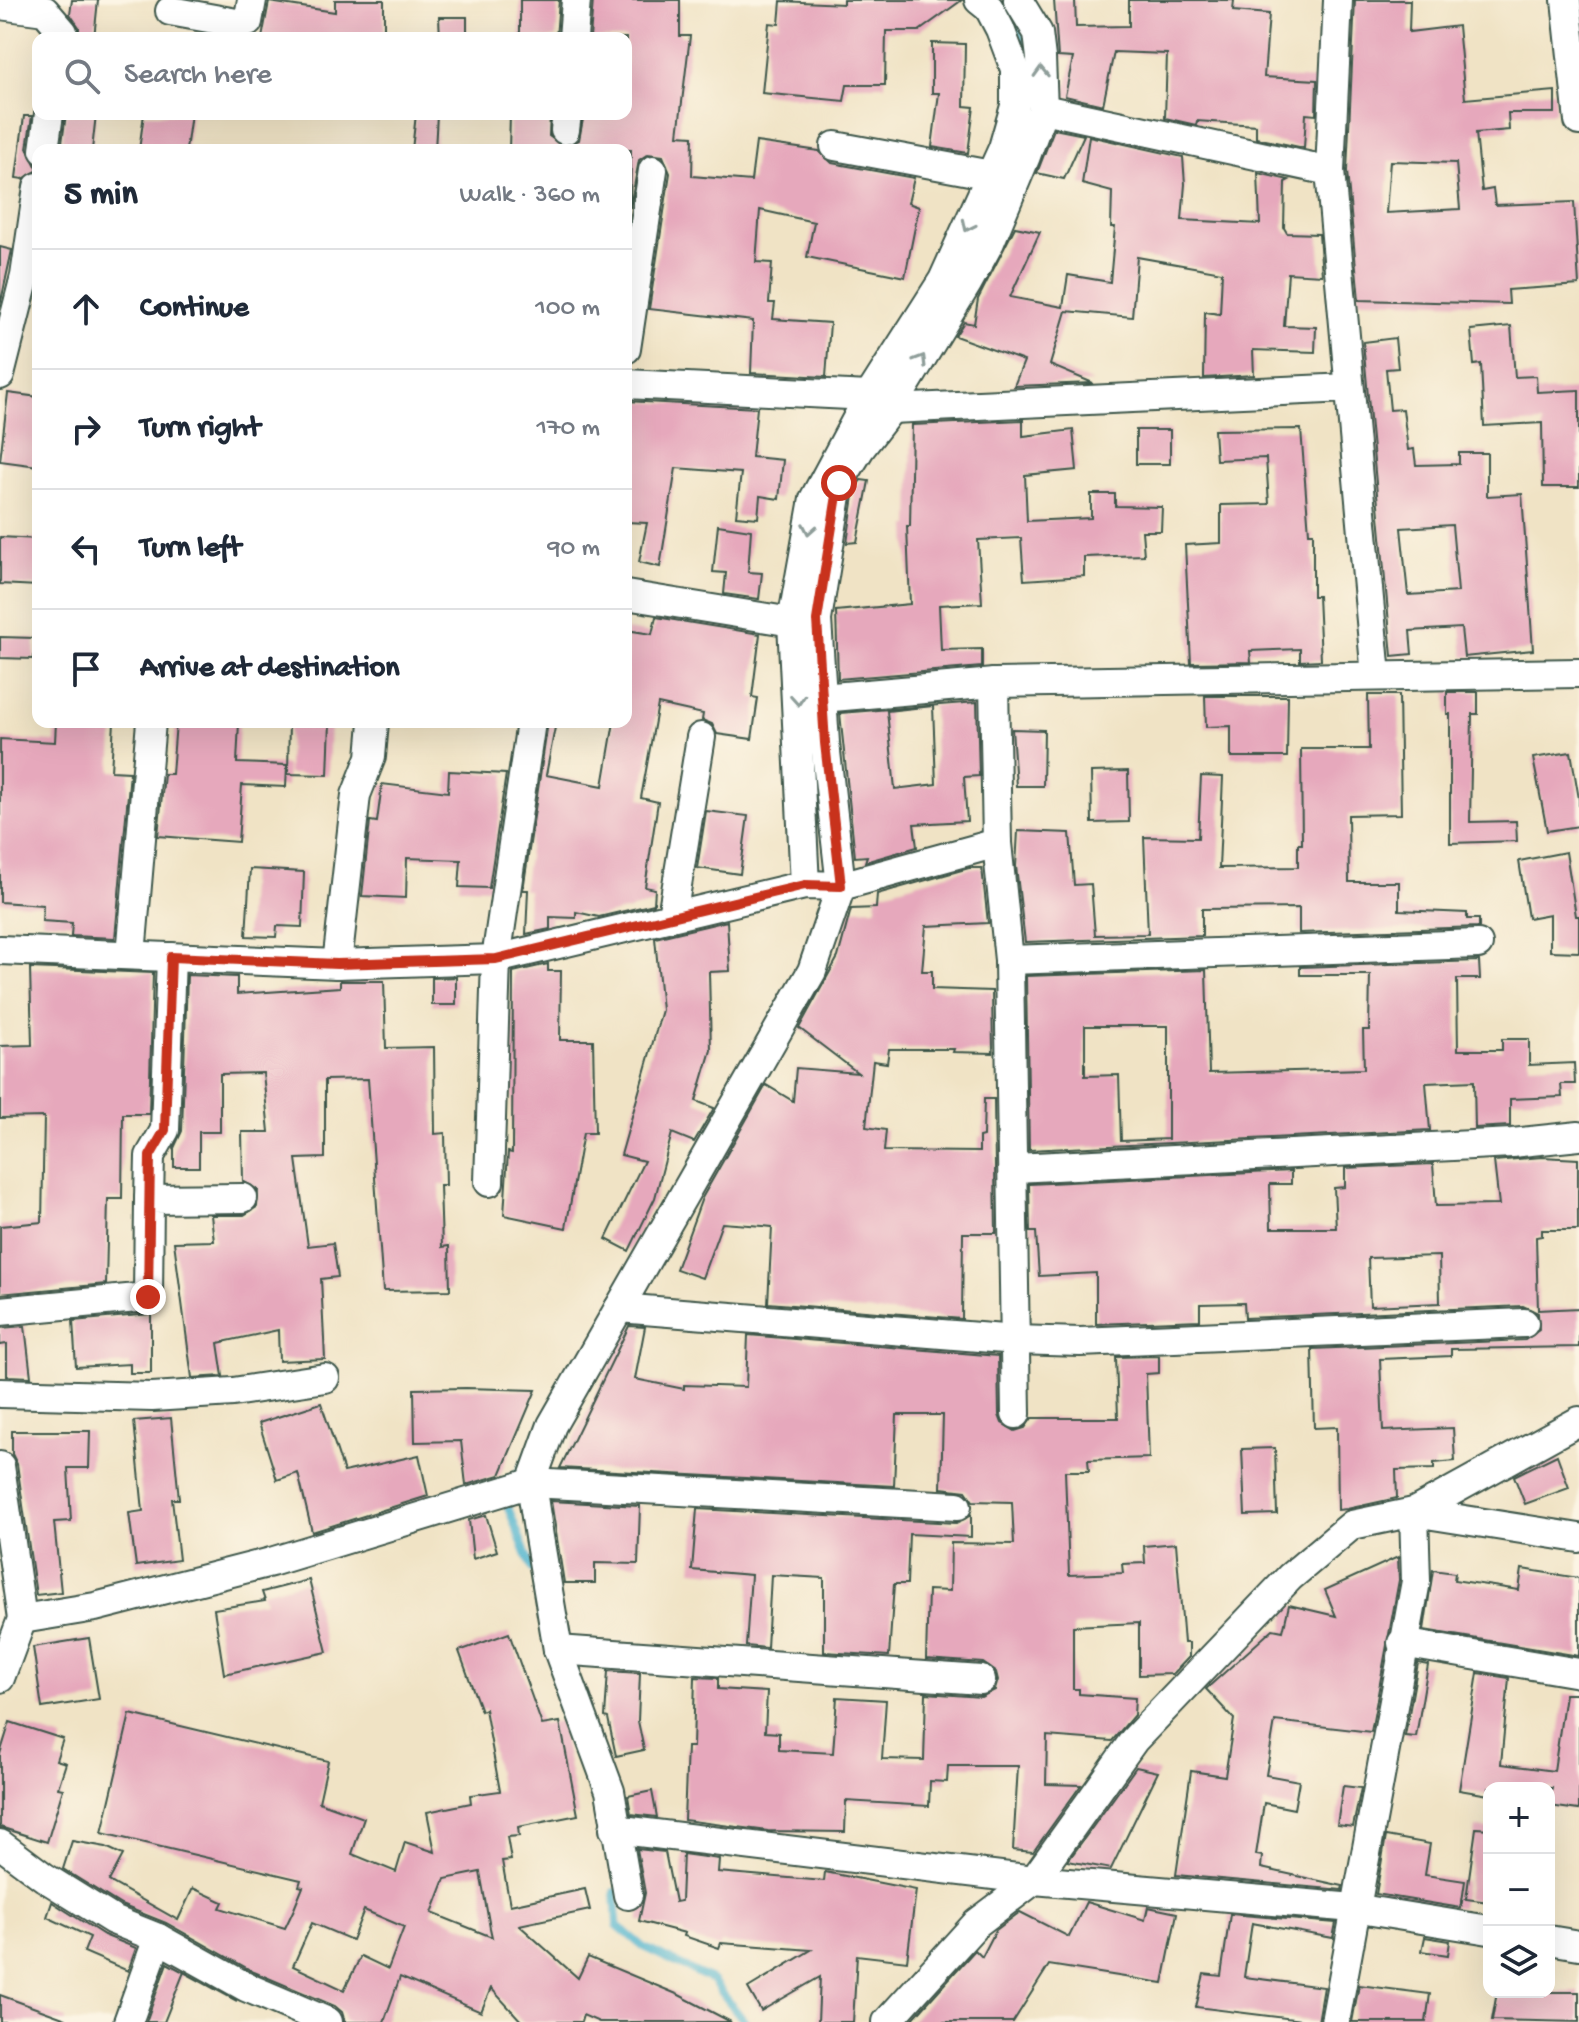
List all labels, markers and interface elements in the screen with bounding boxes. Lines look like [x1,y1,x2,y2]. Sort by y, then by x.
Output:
search box [32,32,632,120]
icon: search [60,54,104,98]
text: Search here [124,59,272,94]
one-way arrow [1033,66,1050,78]
text: 5 min [64,176,138,216]
text: Walk · 360 m [460,181,600,212]
one-way arrow [961,218,977,233]
icon: ahead [64,287,108,331]
text: Continue [140,292,249,327]
text: 100 m [535,294,600,325]
one-way arrow [912,354,927,369]
icon: right [64,407,108,451]
text: Turn right [140,412,260,447]
text: 170 m [537,414,600,445]
route start [821,465,857,501]
one-way arrow [801,523,818,536]
icon: left [64,527,108,571]
text: Turn left [140,532,241,567]
text: 90 m [548,534,600,565]
icon: arrive [64,647,108,691]
text: Arrive at destination [140,652,400,687]
one-way arrow [789,694,806,707]
route end [130,1279,166,1315]
map controls [1483,1782,1555,1998]
button: + [1483,1782,1555,1854]
button: − [1483,1854,1555,1926]
button: layers [1483,1926,1555,1998]

